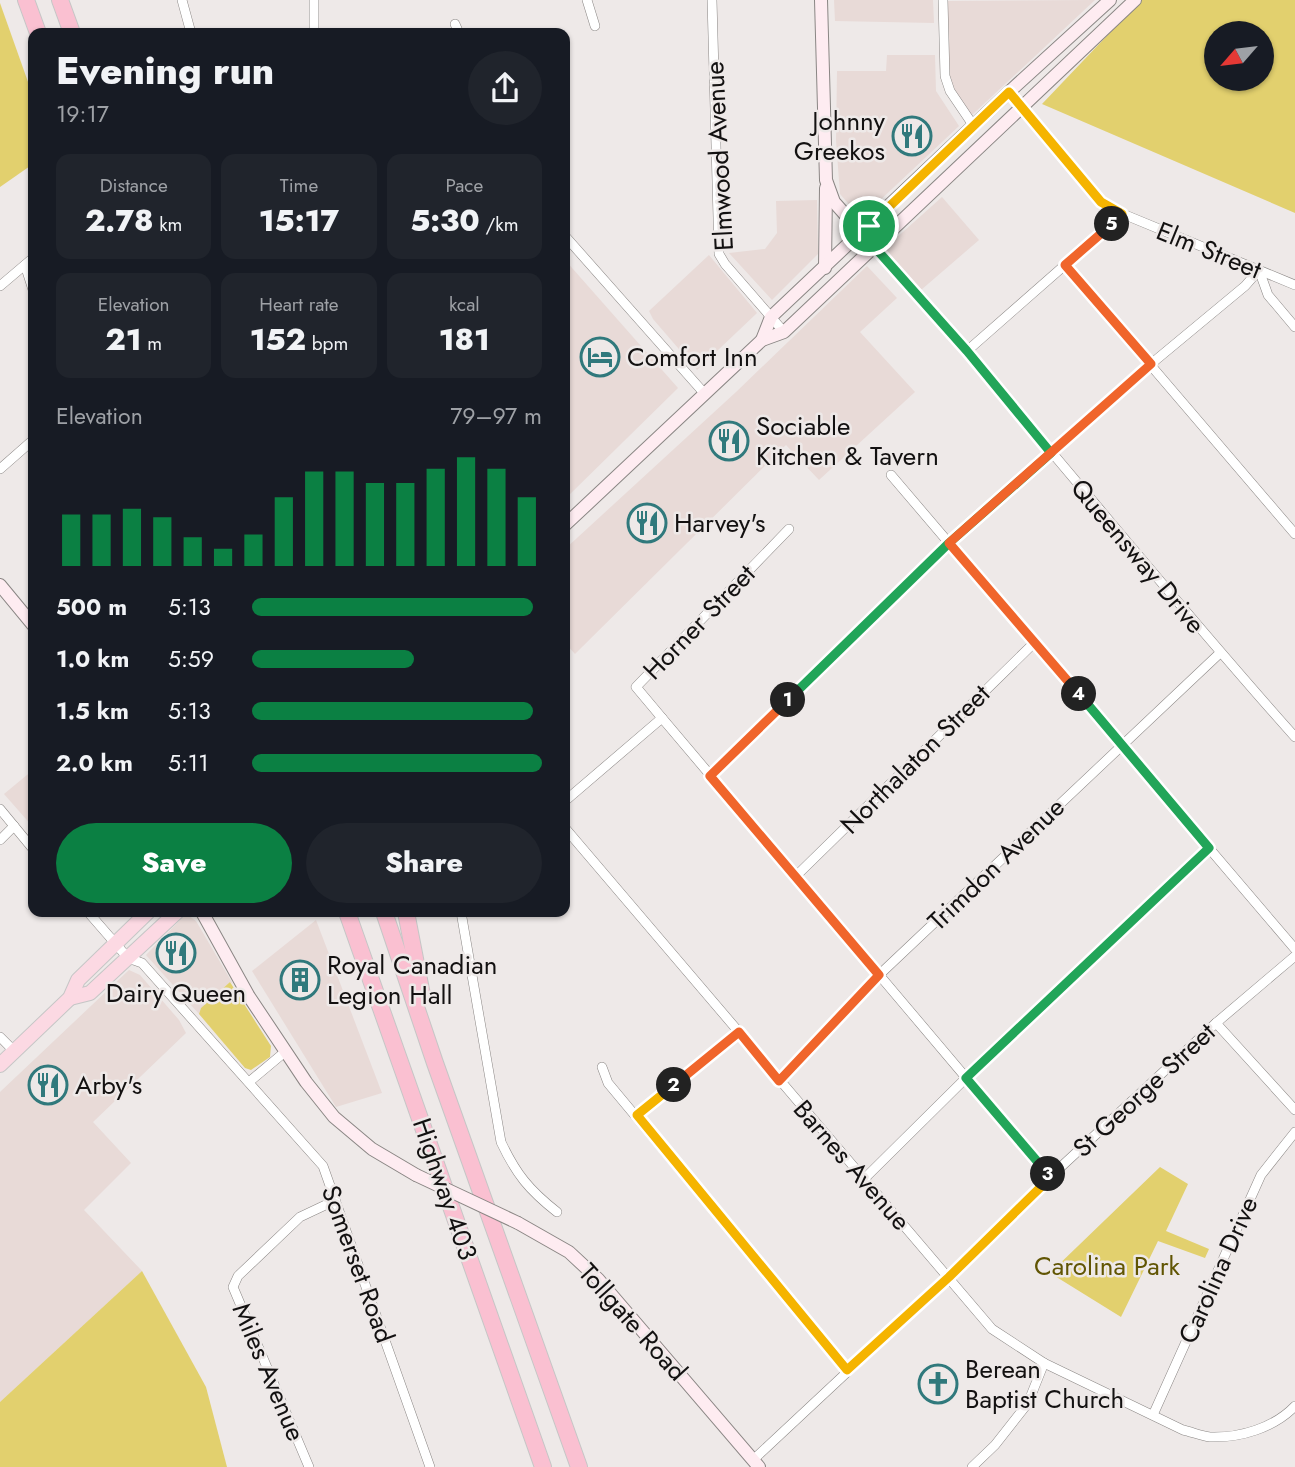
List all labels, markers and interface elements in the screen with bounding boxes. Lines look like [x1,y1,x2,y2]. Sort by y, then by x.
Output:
north arrow [1204,21,1274,91]
map controls [1204,21,1274,91]
text: Evening run [56,43,274,98]
button: share [468,51,542,125]
street label: Elmwood Avenue [695,60,743,252]
text: 19:17 [56,97,109,131]
place label: Johnny Greekos [794,102,886,170]
restaurant icon: Johnny Greekos [891,115,933,157]
text: Distance [100,172,168,199]
text: Time [280,172,318,199]
text: Pace [445,172,483,199]
pin [839,196,899,256]
text: 2.78 [85,199,154,242]
text: 15:17 [259,199,339,242]
text: 5:30 [410,199,480,242]
pin: 5 [1094,206,1130,242]
icon: arrive [850,207,888,245]
text: 5 [1105,210,1118,237]
text: km [154,211,182,238]
text: /km [480,211,518,238]
street label: Elm Street [1151,212,1268,289]
text: Elevation [98,291,170,318]
text: Heart rate [259,291,339,318]
text: kcal [449,291,480,318]
text: 21 [105,318,142,361]
text: 152 [250,318,306,361]
text: 181 [439,318,490,361]
text: m [142,330,162,357]
text: bpm [306,330,348,357]
hotel icon: Comfort Inn [579,336,621,378]
place label: Comfort Inn [627,338,758,376]
text: Elevation [56,399,143,433]
text: 79–97 m [450,399,542,433]
place label: Sociable Kitchen & Tavern [756,407,939,475]
restaurant icon: Sociable Kitchen & Tavern [708,420,750,462]
street label: Queensway Drive [1062,470,1214,642]
restaurant icon: Harvey's [626,502,668,544]
place label: Harvey's [674,504,766,542]
street label: Horner Street [634,555,764,688]
text: 500 m [56,590,127,624]
text: 5:13 [168,590,211,624]
text: 1.0 km [56,642,129,676]
text: 5:59 [168,642,214,676]
street label: Northalaton Street [832,675,999,842]
pin: 4 [1062,676,1096,712]
text: 4 [1072,680,1085,707]
pin: 1 [770,682,806,718]
text: 1 [783,686,792,713]
text: 1.5 km [56,694,129,728]
text: 5:13 [168,694,211,728]
text: 2.0 km [56,746,133,780]
text: 5:11 [168,746,209,780]
street label: Trimdon Avenue [919,789,1073,939]
button: Save [56,823,292,903]
button: Share [306,823,542,903]
restaurant icon: Dairy Queen [155,932,197,974]
place label: Royal Canadian Legion Hall [327,946,497,1014]
building icon: Royal Canadian Legion Hall [279,959,321,1001]
place label: Dairy Queen [106,974,246,1012]
street label: St George Street [1064,1013,1224,1166]
restaurant icon: Arby's [27,1064,69,1106]
place label: Arby's [75,1066,142,1104]
pin: 2 [656,1068,692,1102]
text: 2 [667,1071,680,1098]
street label: Barnes Avenue [784,1091,920,1239]
street label: Highway 403 [403,1113,487,1265]
pin: 3 [1030,1156,1066,1192]
text: 3 [1042,1160,1053,1187]
street label: Somerset Road [312,1180,404,1348]
street label: Carolina Drive [1169,1190,1267,1350]
park label: Carolina Park [1034,1247,1181,1285]
street label: Tollgate Road [570,1255,696,1389]
street label: Miles Avenue [223,1297,315,1447]
place label: Berean Baptist Church [965,1350,1124,1418]
church icon: Berean Baptist Church [917,1363,959,1405]

